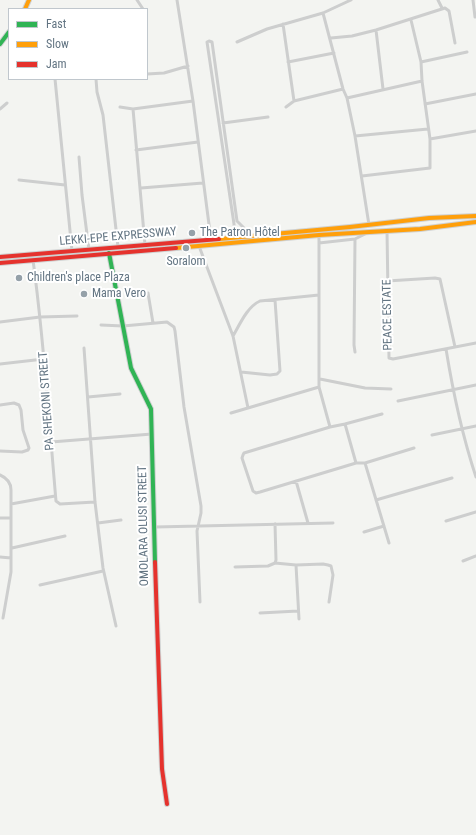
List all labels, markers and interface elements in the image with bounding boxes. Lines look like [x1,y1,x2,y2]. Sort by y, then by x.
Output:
legend [8,8,148,80]
text: Fast [46,17,66,31]
text: Slow [46,37,69,51]
text: Jam [46,57,67,71]
street label: LEKKI-EPE EXPRESSWAY [59,225,177,249]
place label: The Patron Hôtel [200,226,280,240]
marker: The Patron Hôtel [187,228,197,238]
marker: Soralom [181,243,191,253]
place label: Soralom [166,255,206,269]
place label: Children's place Plaza [27,271,130,285]
marker: Children's place Plaza [14,273,24,283]
street label: PEACE ESTATE [380,279,396,351]
place label: Mama Vero [92,287,146,301]
marker: Mama Vero [79,289,89,299]
street label: PA SHEKONI STREET [36,351,58,451]
street label: OMOLARA OLUSI STREET [136,466,152,586]

